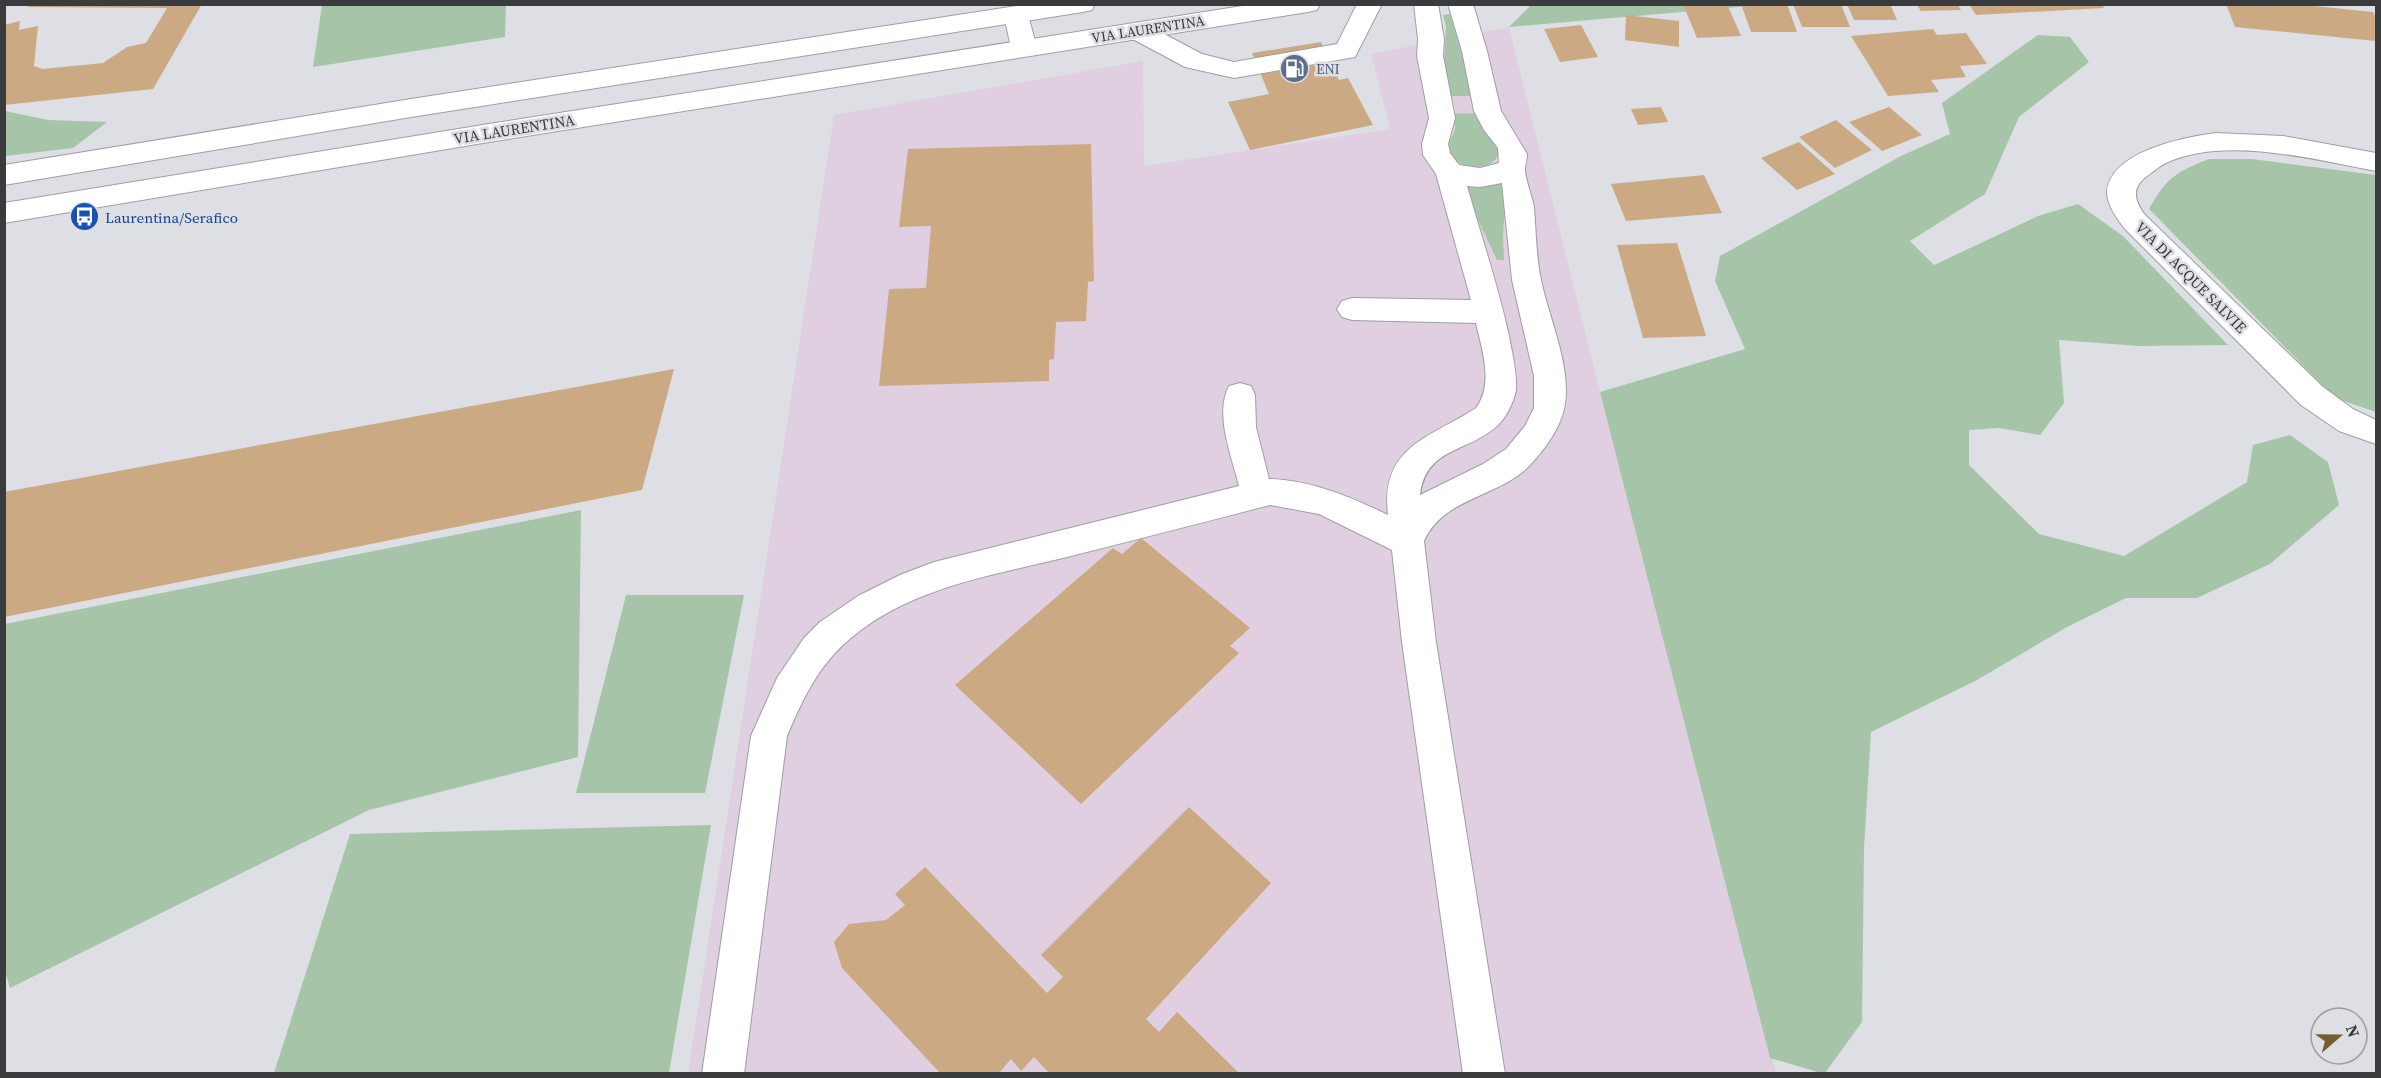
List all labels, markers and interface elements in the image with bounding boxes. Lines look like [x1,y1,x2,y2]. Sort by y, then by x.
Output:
street label: VIA LAURENTINA [1090,10,1207,48]
fuel station icon: ENI [1279,53,1311,85]
place label: ENI [1316,59,1340,79]
street label: VIA LAURENTINA [452,109,576,149]
bus stop icon: Laurentina/Serafico [68,201,100,233]
place label: Laurentina/Serafico [105,207,238,228]
street label: VIA DI ACQUE SALVIE [2131,217,2251,337]
north arrow [2309,1006,2369,1066]
text: N [2341,1022,2366,1040]

